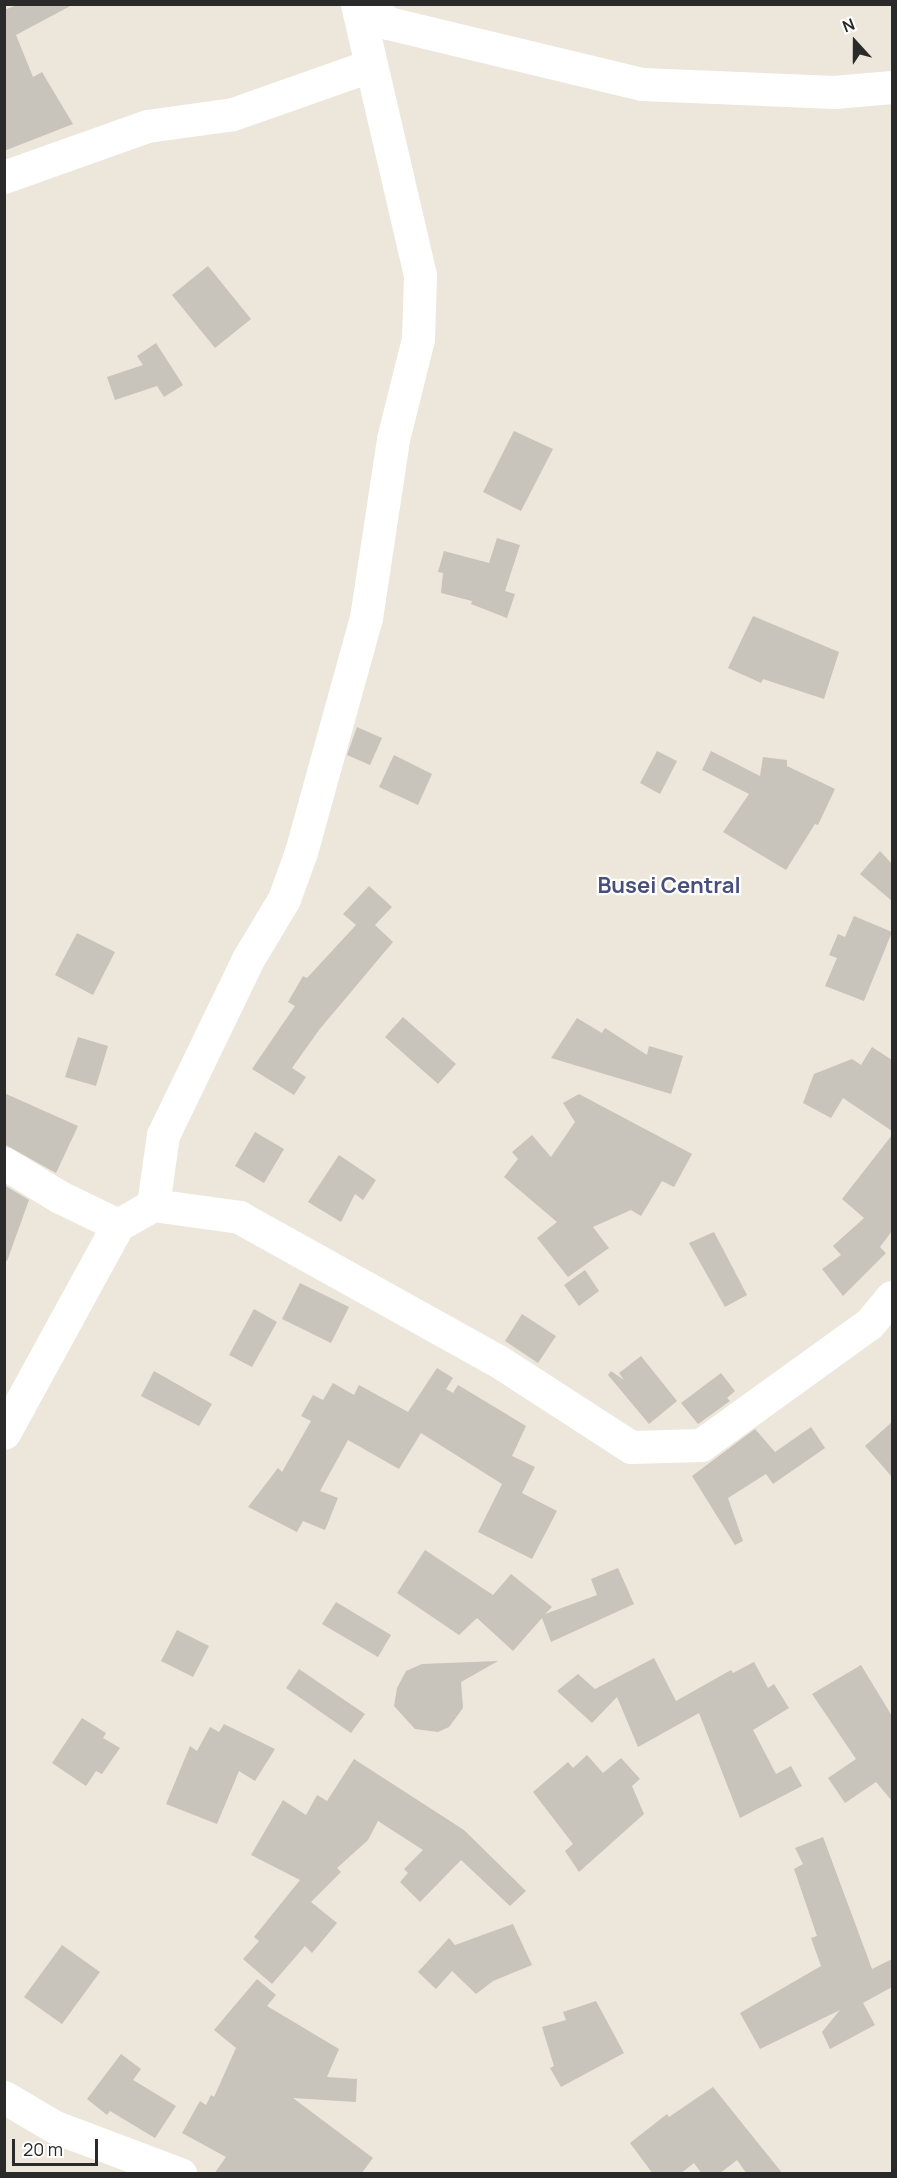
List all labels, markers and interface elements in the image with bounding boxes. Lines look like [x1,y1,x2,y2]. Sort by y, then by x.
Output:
north arrow [825,12,885,72]
text: N [839,13,858,38]
district label: Busei Central [597,873,741,899]
scale bar [15,2127,100,2165]
text: 20 m [23,2137,63,2161]

